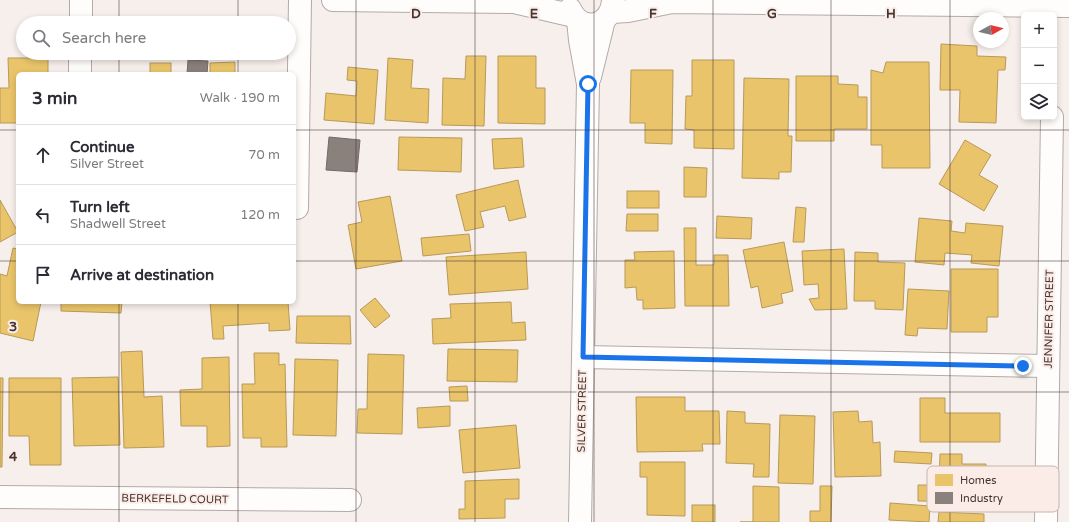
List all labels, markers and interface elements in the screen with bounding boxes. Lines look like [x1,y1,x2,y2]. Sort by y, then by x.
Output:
text: D [411,6,421,22]
text: E [530,6,538,22]
text: F [649,6,657,22]
text: G [767,6,777,22]
text: H [886,6,896,22]
north arrow [973,12,1009,48]
map controls [1021,12,1057,120]
button: + [1021,12,1057,48]
search box [16,16,296,60]
icon: search [30,27,52,49]
text: Search here [62,29,146,47]
button: − [1021,48,1057,84]
route start [579,75,597,93]
button: layers [1021,84,1057,120]
text: 3 min [32,88,77,109]
text: Walk · 190 m [200,90,280,106]
text: Continue [70,138,134,156]
icon: ahead [32,144,54,166]
text: 70 m [248,147,280,163]
text: Silver Street [70,156,144,172]
text: Turn left [70,198,130,216]
icon: left [32,204,54,226]
text: 120 m [240,207,280,223]
text: Shadwell Street [70,216,166,232]
icon: arrive [32,264,54,286]
text: Arrive at destination [70,266,214,284]
street label: JENNIFER STREET [1042,269,1056,369]
text: 3 [9,319,17,335]
route end [1014,357,1032,375]
street label: SILVER STREET [575,369,589,452]
text: 4 [9,449,18,465]
legend [927,466,1059,512]
text: Homes [960,474,996,487]
street label: BERKEFELD COURT [121,492,229,506]
text: Industry [960,492,1003,505]

